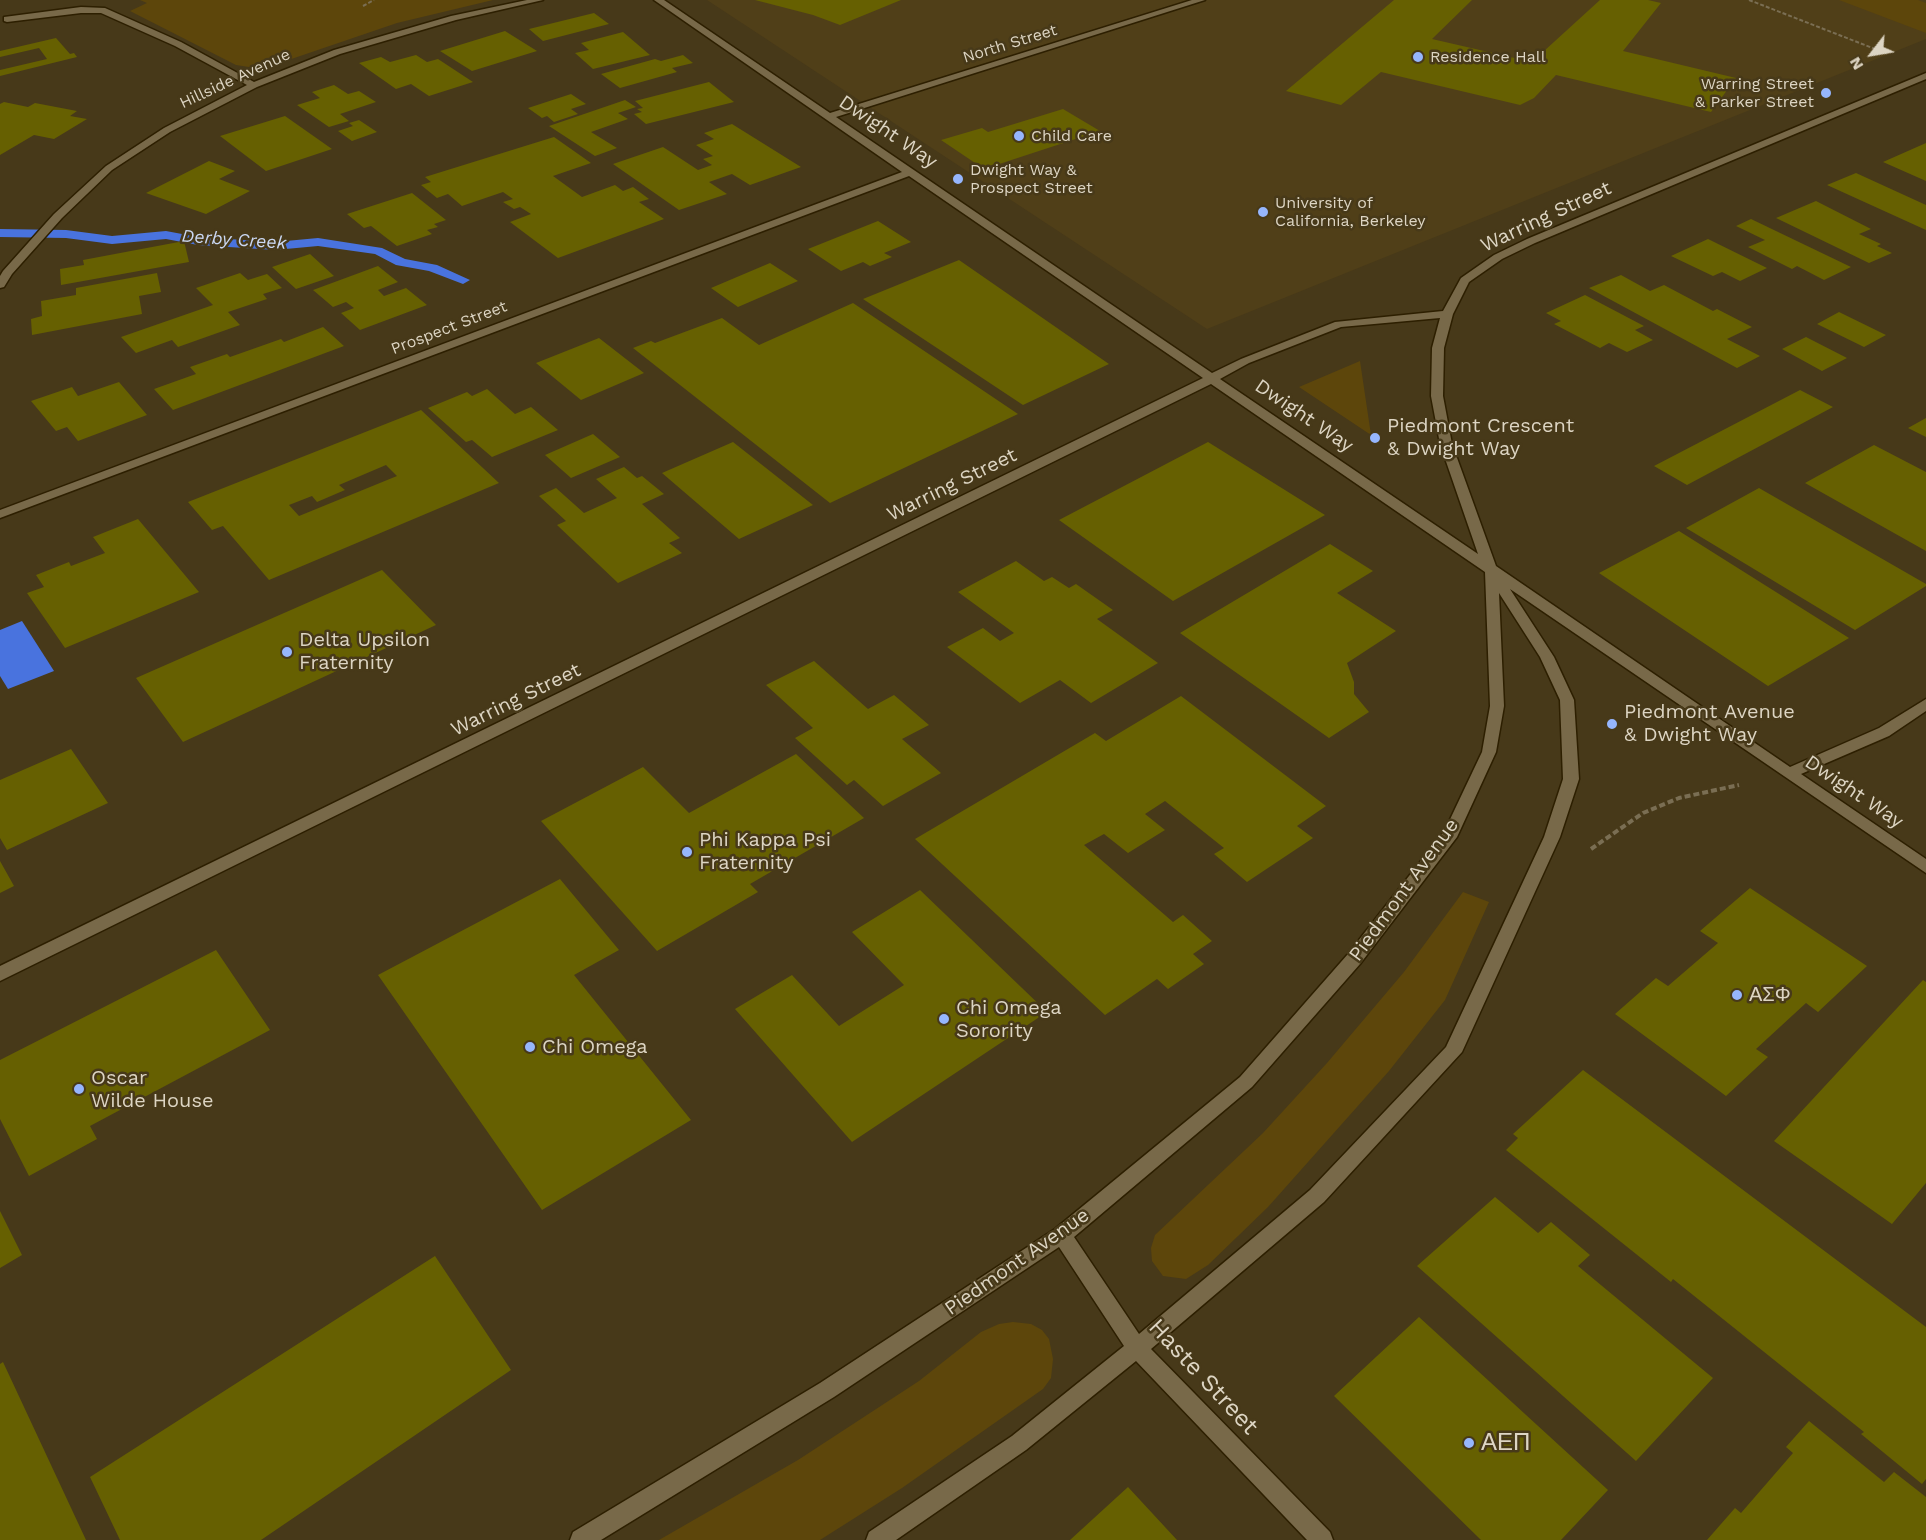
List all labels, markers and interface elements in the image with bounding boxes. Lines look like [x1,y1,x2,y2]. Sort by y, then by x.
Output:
street label: North Street [961,21,1059,67]
north arrow [1842,24,1902,84]
street label: Hillside Avenue [177,45,293,113]
place label: Residence Hall [1430,47,1546,67]
marker: Residence Hall [1411,50,1425,64]
text: N [1845,54,1867,74]
place label: Warring Street & Parker Street [1695,74,1814,112]
marker: Warring Street & Parker Street [1819,86,1833,100]
street label: Dwight Way [834,90,942,174]
place label: Child Care [1031,126,1112,146]
marker: Child Care [1012,129,1026,143]
place label: Dwight Way & Prospect Street [970,160,1093,198]
marker: Dwight Way & Prospect Street [951,172,965,186]
street label: Warring Street [1477,176,1615,258]
place label: University of California, Berkeley [1275,193,1426,231]
marker: University of California, Berkeley [1256,205,1270,219]
water label: Derby Creek [181,226,287,254]
street label: Prospect Street [388,297,510,359]
street label: Dwight Way [1250,374,1358,458]
place label: Piedmont Crescent & Dwight Way [1387,414,1574,461]
marker: Piedmont Crescent & Dwight Way [1368,431,1382,445]
street label: Warring Street [883,443,1021,527]
place label: Delta Upsilon Fraternity [299,628,430,675]
marker: Delta Upsilon Fraternity [280,645,294,659]
street label: Warring Street [447,658,585,742]
place label: Piedmont Avenue & Dwight Way [1624,700,1795,747]
marker: Piedmont Avenue & Dwight Way [1605,717,1619,731]
street label: Dwight Way [1800,750,1908,834]
street label: Piedmont Avenue [1344,814,1464,966]
place label: Phi Kappa Psi Fraternity [699,828,831,875]
marker: Phi Kappa Psi Fraternity [680,845,694,859]
place label: ΑΣΦ [1749,983,1791,1007]
marker: ΑΣΦ [1730,988,1744,1002]
place label: Chi Omega Sorority [956,996,1062,1043]
marker: Chi Omega Sorority [937,1012,951,1026]
place label: Chi Omega [542,1035,648,1059]
marker: Chi Omega [523,1040,537,1054]
place label: Oscar Wilde House [91,1066,213,1113]
marker: Oscar Wilde House [72,1082,86,1096]
street label: Piedmont Avenue [940,1203,1094,1321]
street label: Haste Street [1142,1313,1264,1441]
place label: ΑΕΠ [1481,1429,1530,1457]
marker: ΑΕΠ [1462,1436,1476,1450]

